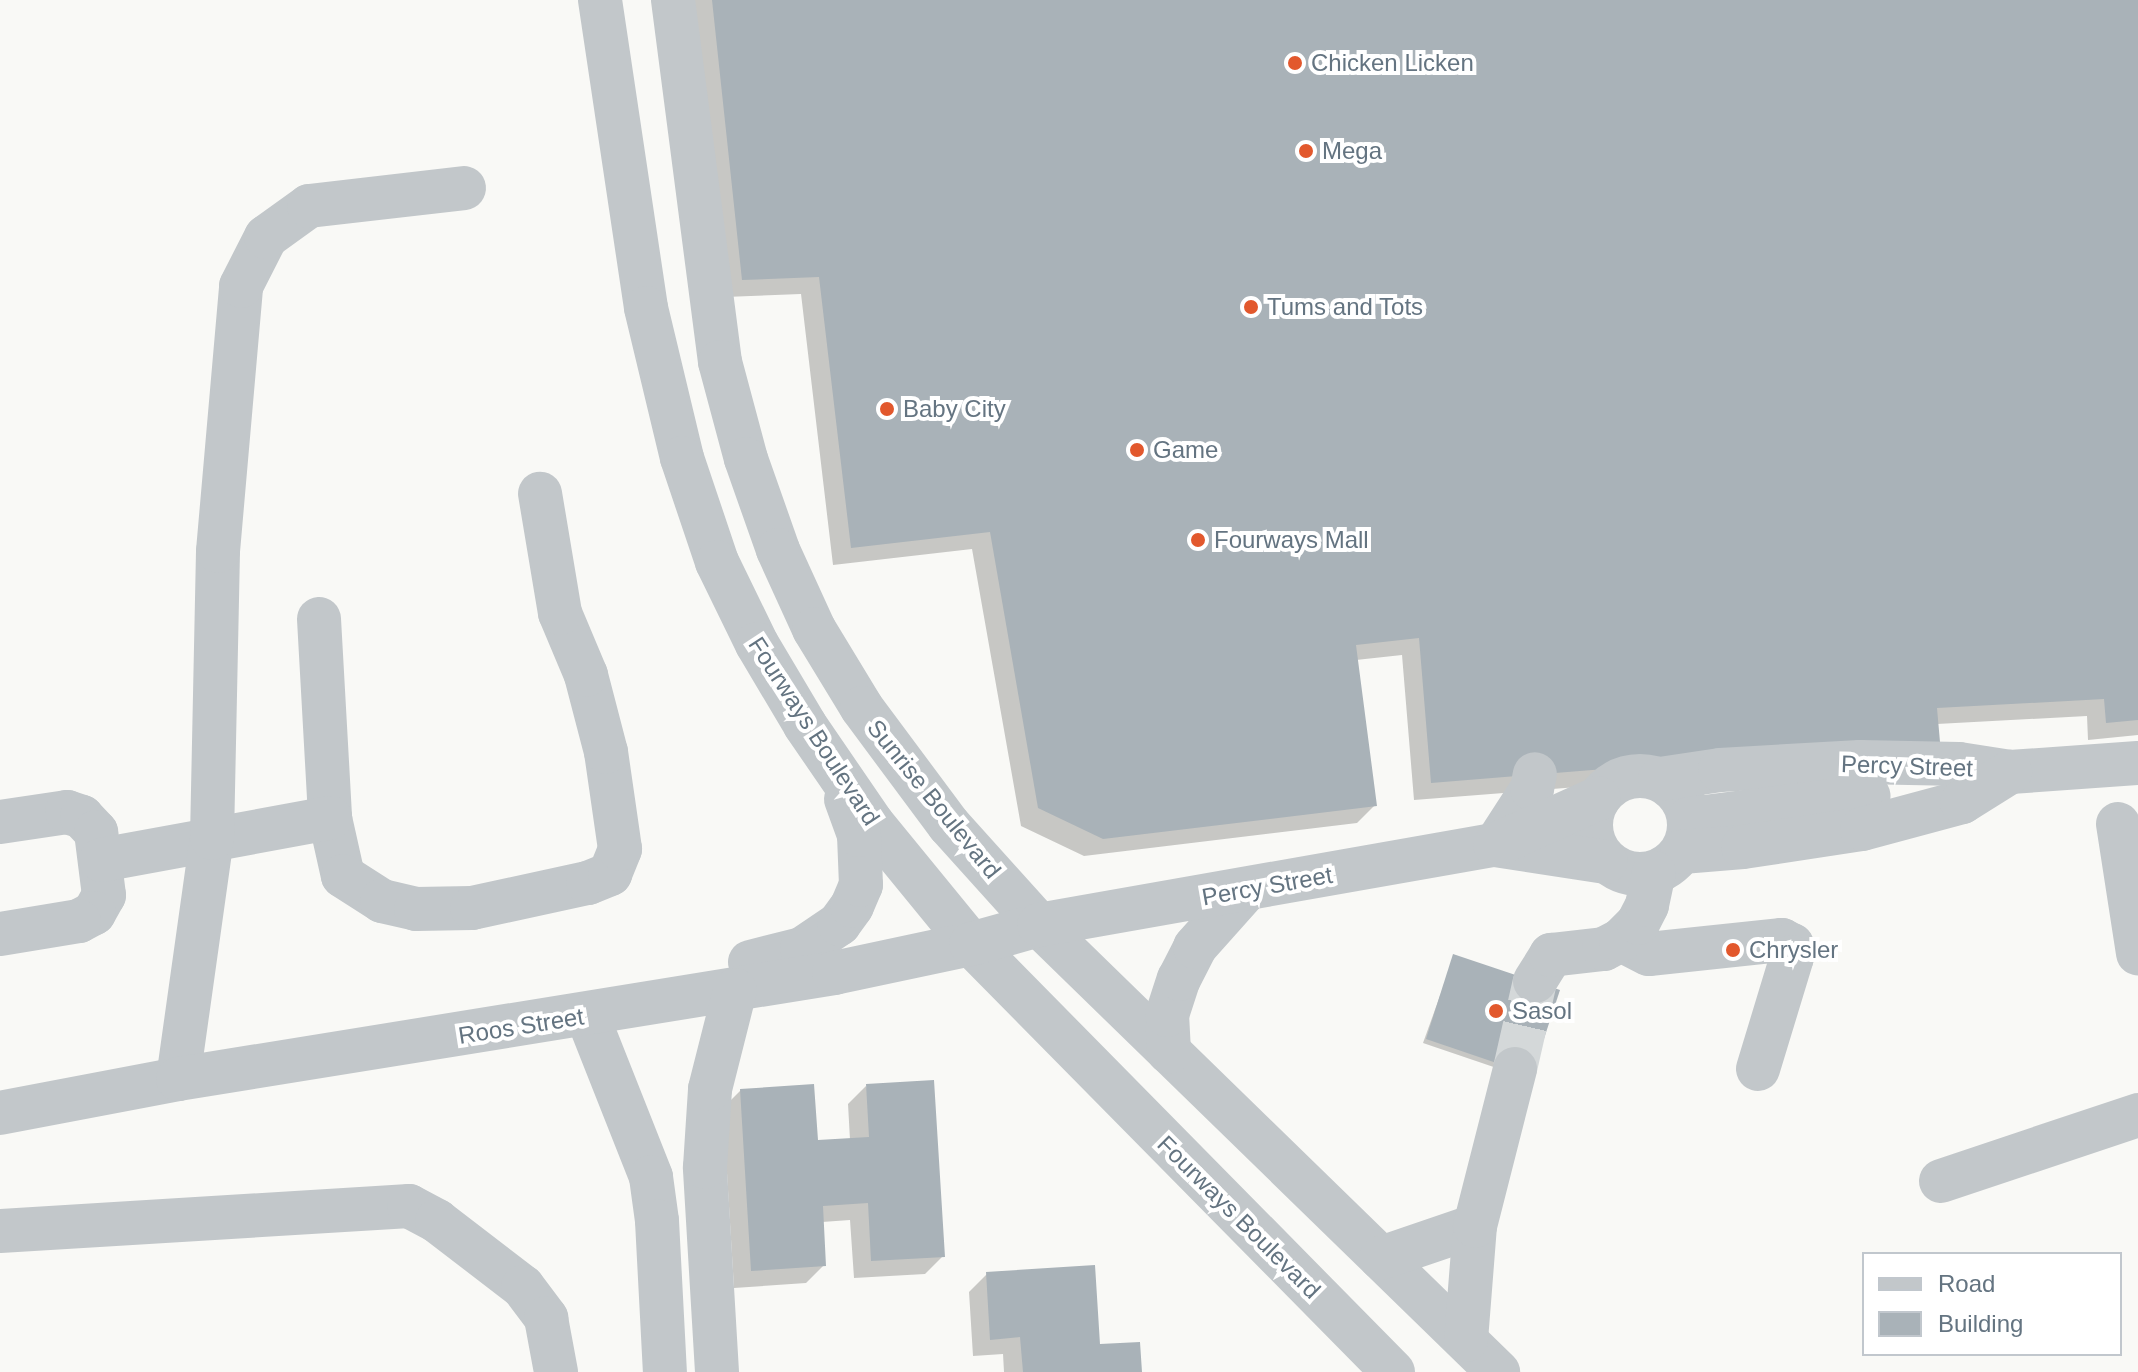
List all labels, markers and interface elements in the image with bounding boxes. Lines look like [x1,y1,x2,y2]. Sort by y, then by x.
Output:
place label: Chicken Licken [1311,49,1474,77]
marker: Chicken Licken [1286,54,1304,72]
place label: Mega [1322,137,1382,165]
marker: Mega [1297,142,1315,160]
place label: Tums and Tots [1267,293,1424,321]
marker: Tums and Tots [1242,298,1260,316]
place label: Baby City [903,395,1006,423]
marker: Baby City [878,400,896,418]
place label: Game [1153,436,1218,464]
marker: Game [1128,441,1146,459]
place label: Fourways Mall [1214,526,1369,554]
marker: Fourways Mall [1189,531,1207,549]
street label: Fourways Boulevard [742,631,886,831]
street label: Sunrise Boulevard [861,714,1007,884]
street label: Percy Street [1841,749,1973,783]
street label: Percy Street [1199,860,1335,912]
place label: Chrysler [1749,936,1838,964]
marker: Chrysler [1724,941,1742,959]
place label: Sasol [1512,997,1572,1025]
street label: Roos Street [456,1002,586,1050]
marker: Sasol [1487,1002,1505,1020]
street label: Fourways Boulevard [1151,1129,1327,1305]
legend [1862,1252,2122,1356]
text: Road [1938,1270,1995,1297]
text: Building [1938,1310,2023,1337]

